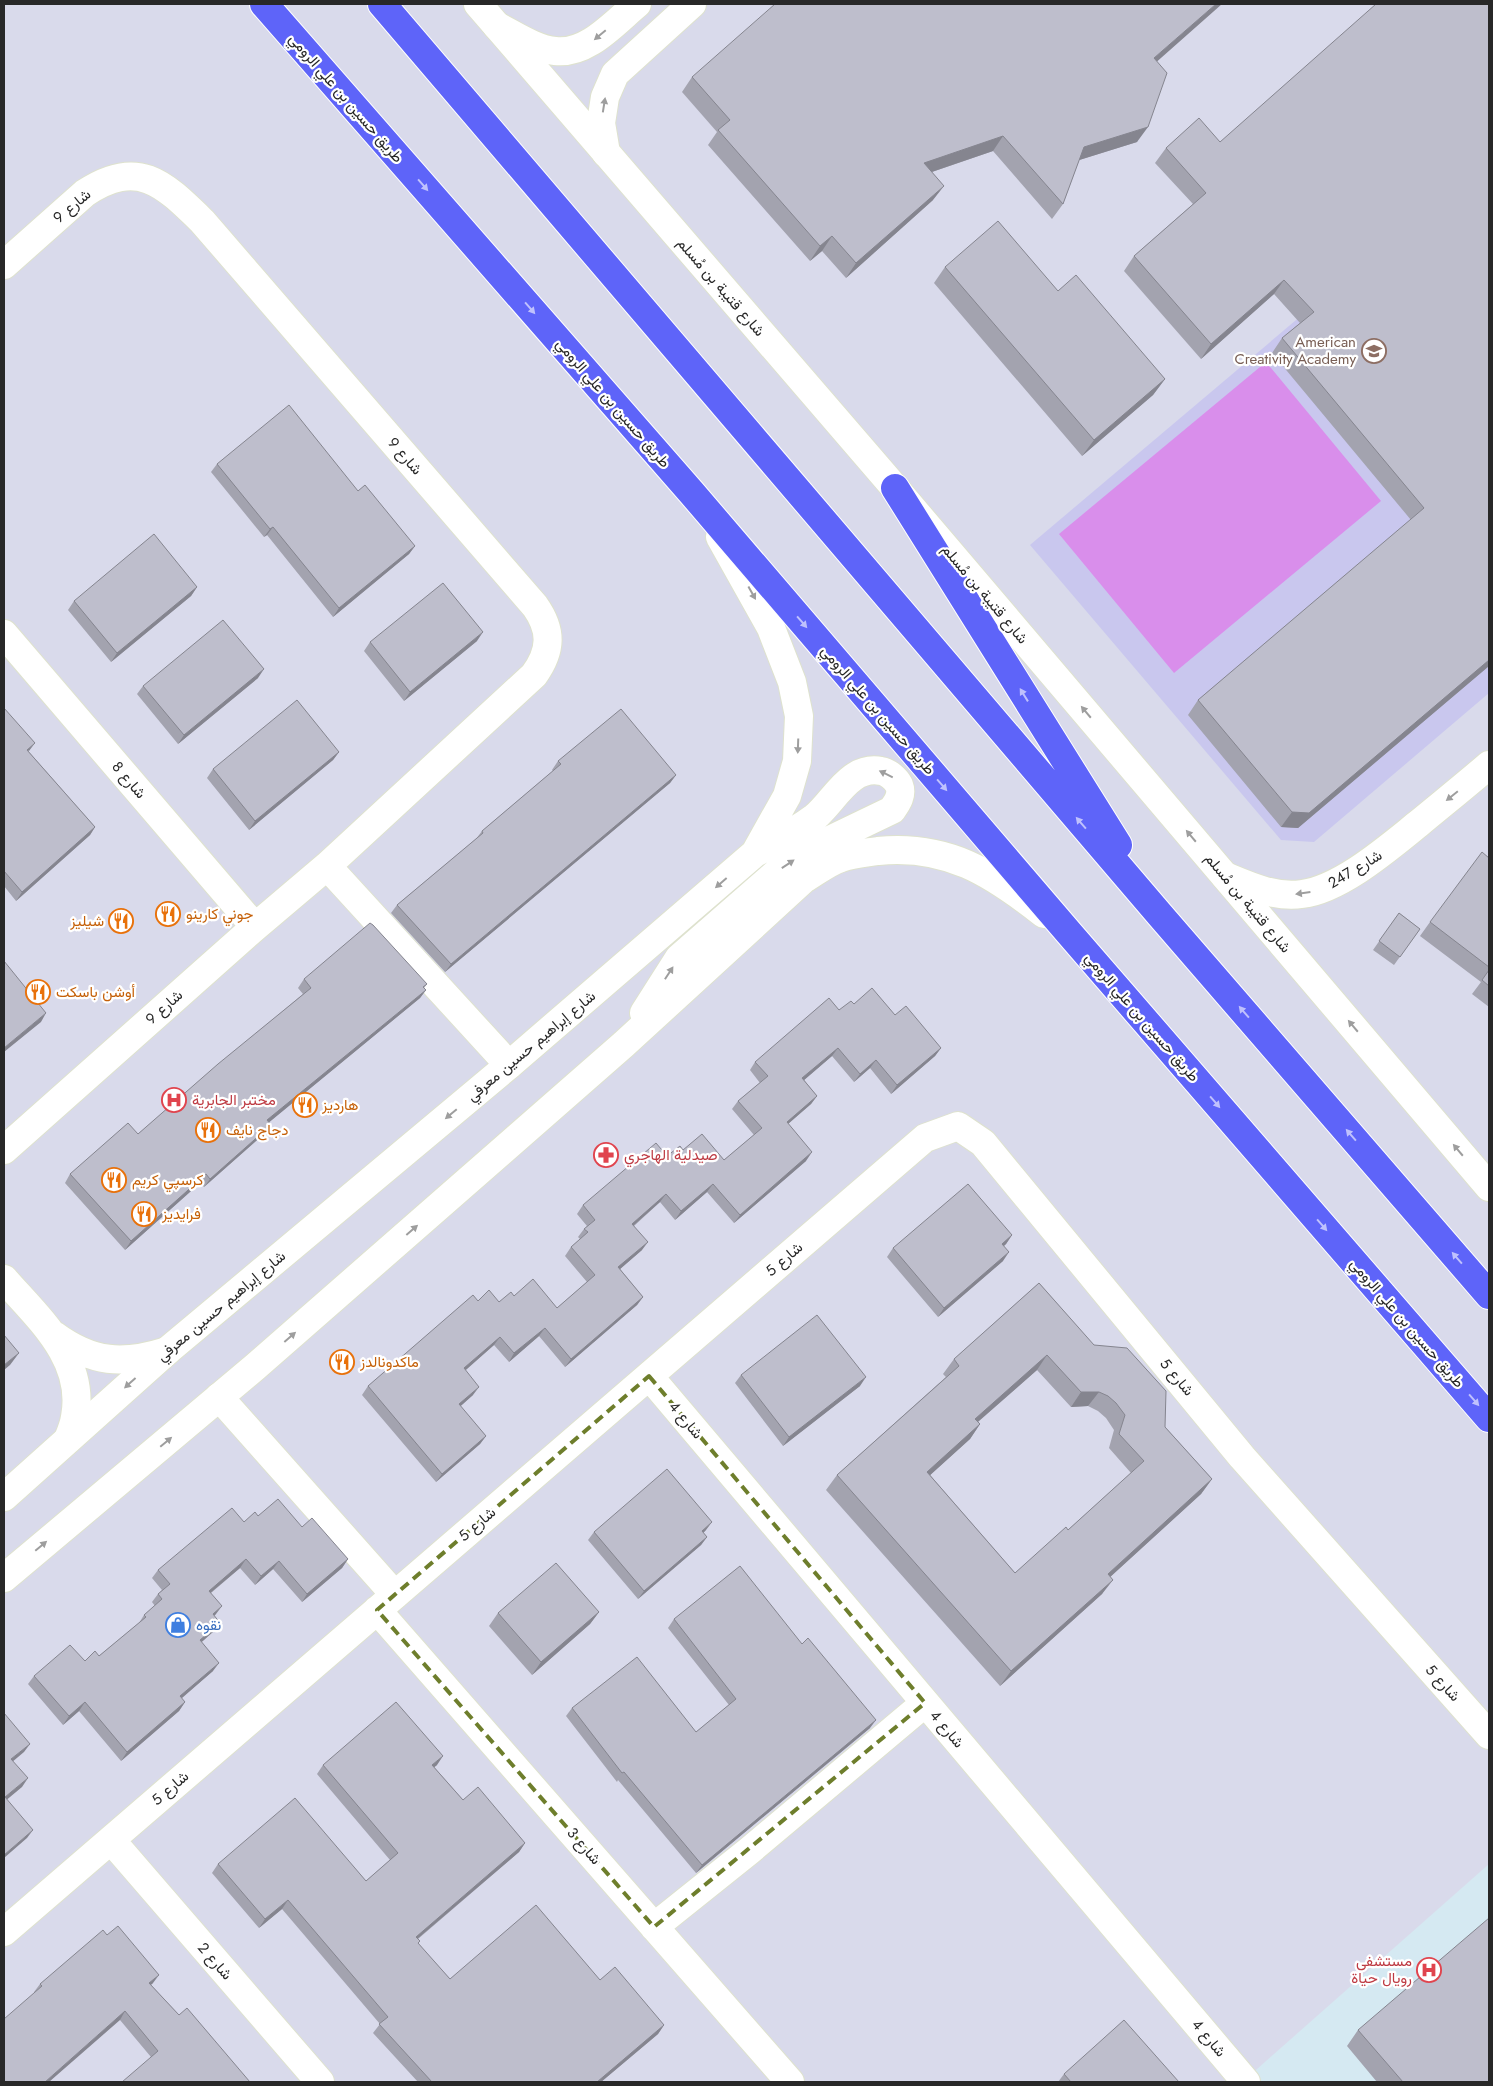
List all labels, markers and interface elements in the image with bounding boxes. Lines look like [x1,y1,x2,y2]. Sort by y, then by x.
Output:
street label: طريق حسين بن علي الرومي [282,29,409,169]
one-way arrow [593,30,606,41]
one-way arrow [600,97,608,113]
one-way arrow [417,179,428,192]
street label: شارع 9 [48,184,96,228]
street label: شارع قتيبة بن مُسلم [672,233,770,341]
one-way arrow [524,301,535,314]
place label: American Creativity Academy [1234,331,1356,370]
street label: طريق حسين بن علي الرومي [549,334,676,474]
school or university icon: American Creativity Academy [1361,338,1387,364]
street label: شارع 9 [382,432,428,480]
street label: شارع قتيبة بن مُسلم [937,539,1034,649]
one-way arrow [748,587,757,600]
one-way arrow [797,615,808,628]
street label: طريق حسين بن علي الرومي [814,641,941,781]
one-way arrow [1019,688,1028,702]
one-way arrow [1080,706,1091,719]
one-way arrow [794,739,802,755]
street label: شارع 8 [107,757,151,804]
one-way arrow [878,770,893,778]
one-way arrow [936,779,947,791]
one-way arrow [1445,791,1458,802]
one-way arrow [1076,816,1087,829]
one-way arrow [1185,830,1197,842]
street label: شارع 247 [1324,844,1386,894]
street label: شارع قتيبة بن مُسلم [1200,848,1297,958]
one-way arrow [782,859,795,869]
one-way arrow [714,878,727,889]
one-way arrow [1294,890,1310,898]
restaurant icon: جوني كارينو [155,901,181,927]
place label: جوني كارينو [186,903,253,927]
restaurant icon: شيليز [108,908,134,934]
place label: شيليز [69,910,104,932]
street label: طريق حسين بن علي الرومي [1078,948,1205,1088]
one-way arrow [665,967,674,980]
restaurant icon: أوشن باسكت [25,979,51,1005]
place label: أوشن باسكت [56,981,136,1003]
street label: شارع 9 [141,984,188,1030]
street label: شارع إبراهيم حسين معرفي [462,985,602,1108]
one-way arrow [1239,1006,1250,1019]
one-way arrow [1347,1020,1358,1033]
hospital icon: مختبر الجابرية [161,1087,187,1113]
place label: مختبر الجابرية [192,1089,276,1111]
restaurant icon: هارديز [292,1092,318,1118]
place label: هارديز [321,1094,358,1116]
one-way arrow [1209,1095,1221,1107]
one-way arrow [444,1108,457,1119]
restaurant icon: دجاج نايف [195,1117,221,1143]
place label: دجاج نايف [226,1119,289,1141]
one-way arrow [1346,1129,1357,1141]
pharmacy icon: صيدلية الهاجري [593,1142,619,1168]
place label: صيدلية الهاجري [624,1144,718,1168]
one-way arrow [1452,1144,1463,1157]
restaurant icon: كرسپي كريم [101,1167,127,1193]
place label: كرسپي كريم [132,1169,204,1193]
restaurant icon: فرايديز [131,1201,157,1227]
place label: فرايديز [161,1203,201,1225]
one-way arrow [1316,1218,1327,1231]
one-way arrow [405,1224,418,1235]
street label: شارع 5 [761,1236,808,1281]
street label: شارع إبراهيم حسين معرفي [152,1245,292,1368]
one-way arrow [1452,1251,1463,1264]
street label: طريق حسين بن علي الرومي [1343,1254,1470,1394]
one-way arrow [283,1331,295,1343]
restaurant icon: ماكدونالدز [329,1349,355,1375]
place label: ماكدونالدز [359,1351,419,1373]
street label: شارع 5 [1155,1353,1199,1401]
one-way arrow [124,1378,137,1389]
one-way arrow [1468,1394,1480,1406]
street label: شارع 4 [664,1396,708,1444]
one-way arrow [159,1436,171,1448]
street label: شارع 5 [454,1501,501,1546]
one-way arrow [34,1541,47,1552]
shop icon: نقوه [165,1612,191,1638]
place label: نقوه [196,1614,221,1636]
street label: شارع 5 [1420,1660,1466,1707]
street label: شارع 4 [925,1705,969,1753]
street label: شارع 5 [147,1765,194,1810]
street label: شارع 3 [562,1823,606,1870]
street label: شارع 2 [193,1937,238,1985]
place label: مستشفى رويال حياة [1351,1950,1412,1989]
hospital icon: مستشفى رويال حياة [1416,1957,1442,1983]
street label: شارع 4 [1187,2014,1231,2062]

